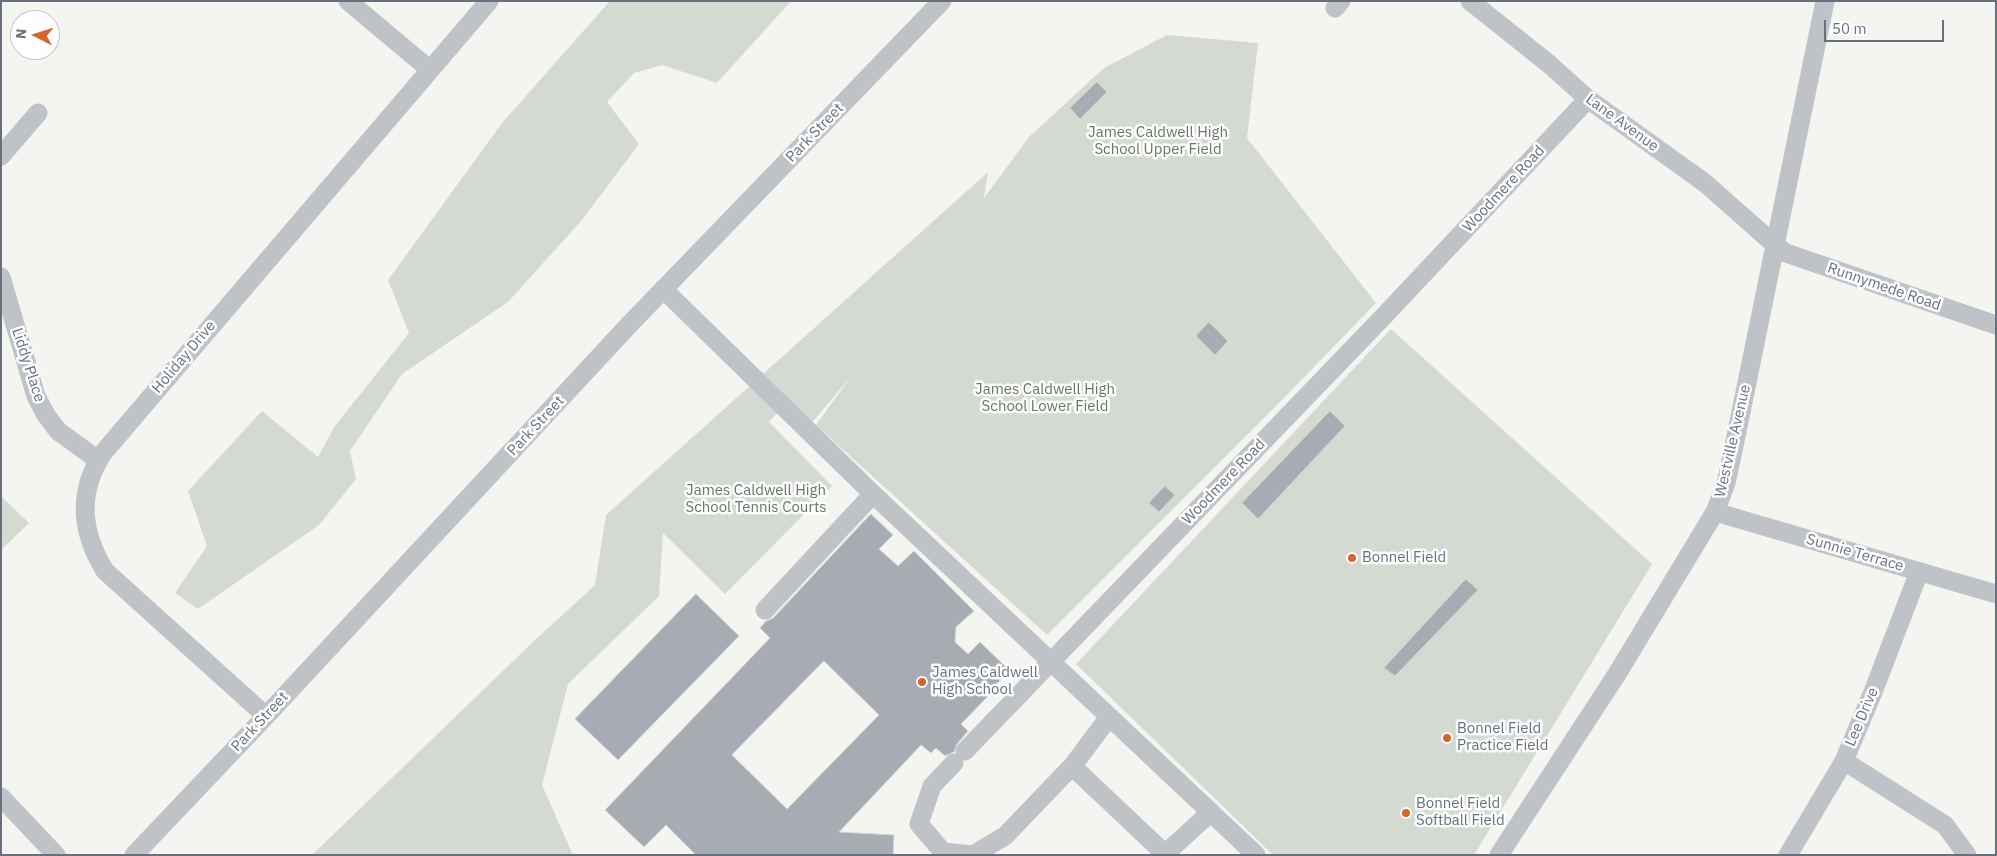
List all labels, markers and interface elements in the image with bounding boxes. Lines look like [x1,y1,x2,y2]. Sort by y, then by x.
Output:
north arrow [10,10,60,60]
scale bar [1827,10,1947,42]
text: 50 m [1832,19,1867,38]
text: N [12,28,30,40]
street label: Lane Avenue [1582,90,1662,156]
street label: Park Street [782,100,848,166]
park label: James Caldwell High School Upper Field [1088,124,1228,159]
street label: Woodmere Road [1459,142,1549,236]
street label: Runnymede Road [1825,259,1943,315]
street label: Holiday Drive [148,317,220,397]
street label: Liddy Place [8,326,48,404]
park label: James Caldwell High School Lower Field [975,381,1115,416]
street label: Westville Avenue [1711,383,1755,499]
street label: Park Street [504,392,568,460]
street label: Woodmere Road [1179,436,1269,528]
park label: James Caldwell High School Tennis Courts [685,482,827,517]
street label: Sunnie Terrace [1804,531,1906,575]
place label: Bonnel Field [1362,549,1446,567]
marker: Bonnel Field [1346,552,1358,564]
place label: James Caldwell High School [932,664,1038,699]
marker: James Caldwell High School [916,676,928,688]
street label: Lee Drive [1842,685,1882,749]
street label: Park Street [228,688,292,756]
place label: Bonnel Field Practice Field [1457,720,1548,755]
marker: Bonnel Field Practice Field [1441,732,1453,744]
place label: Bonnel Field Softball Field [1416,795,1505,830]
marker: Bonnel Field Softball Field [1400,807,1412,819]

